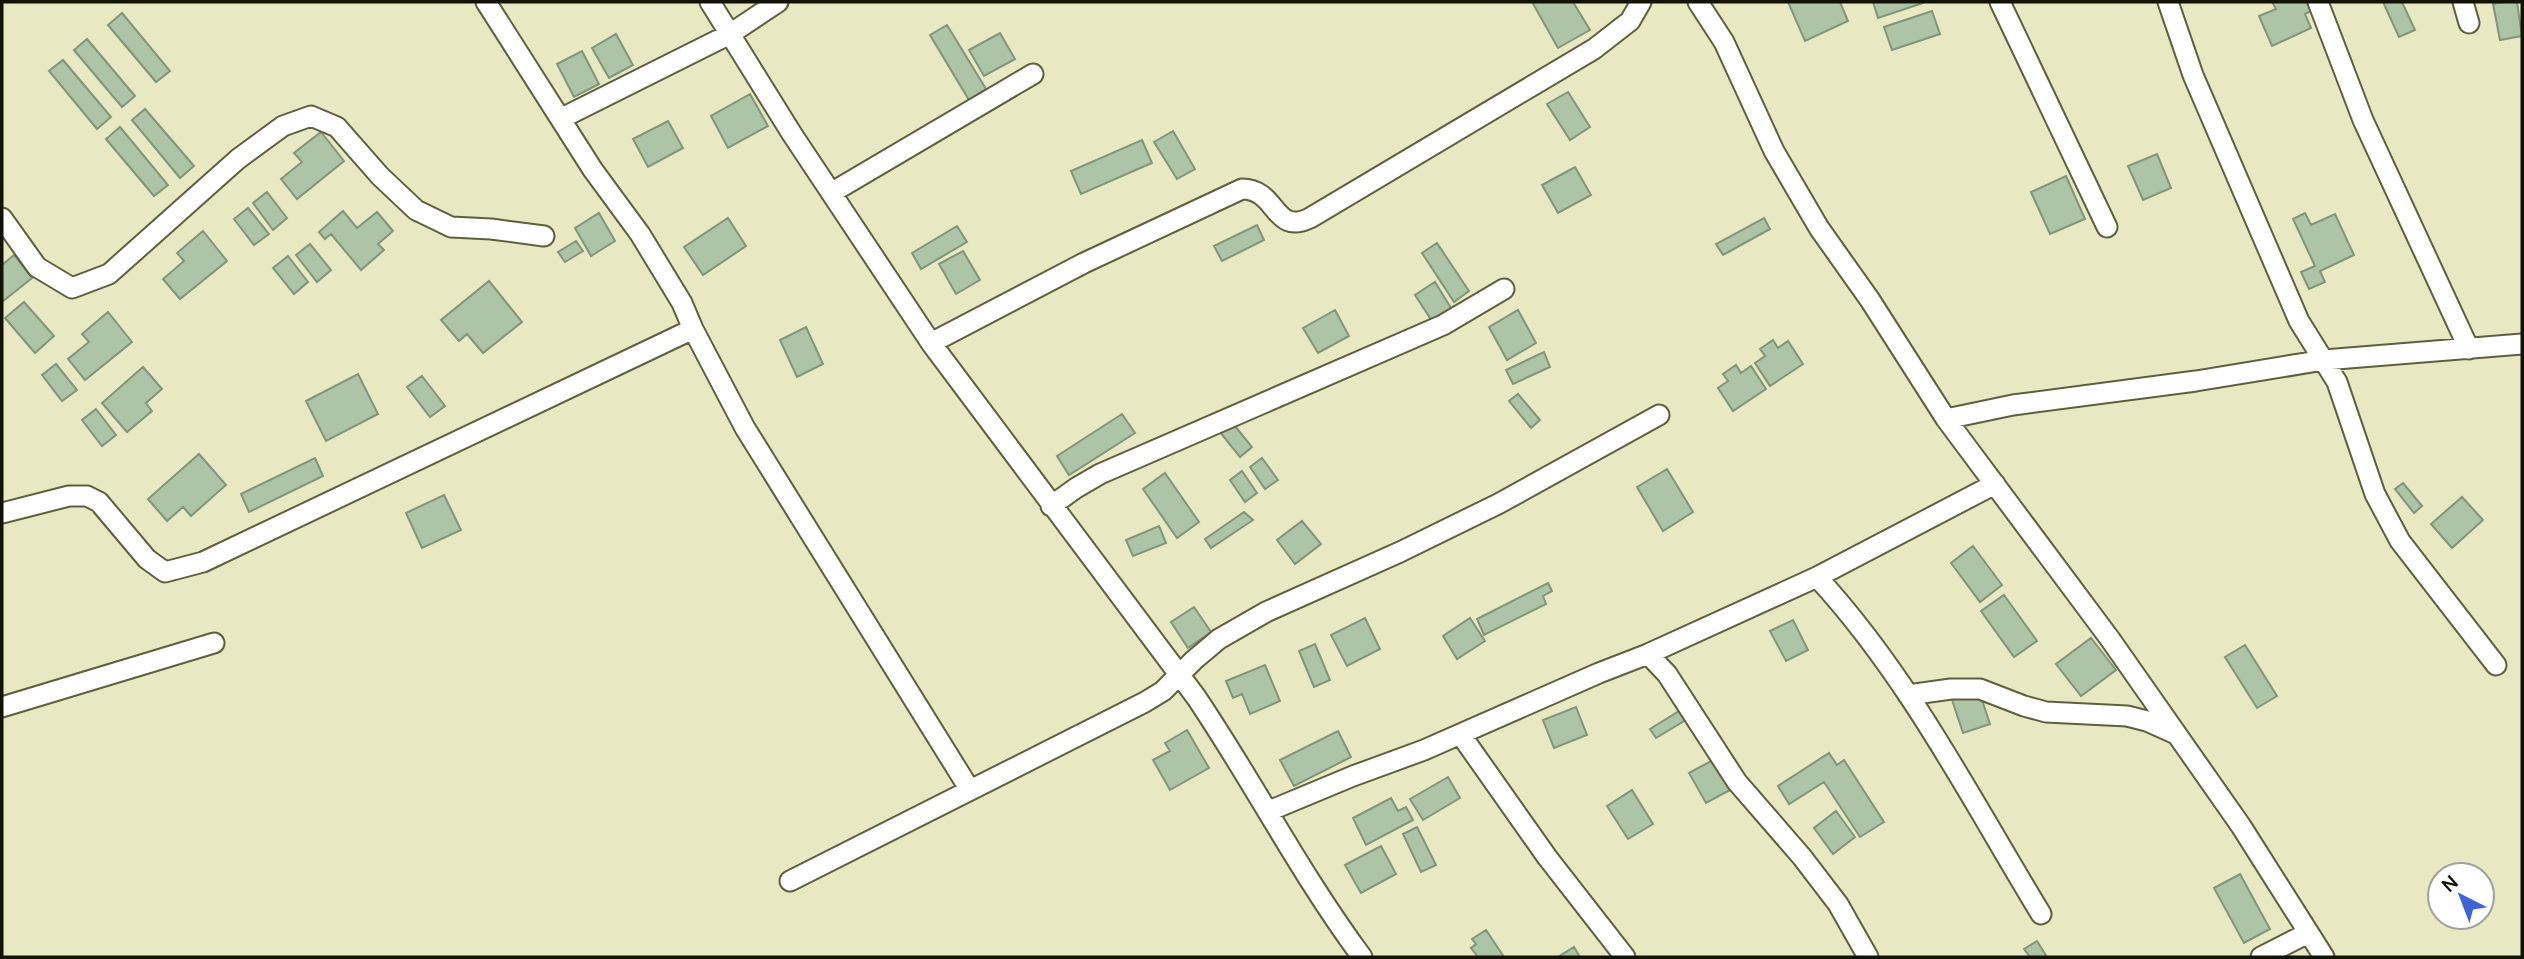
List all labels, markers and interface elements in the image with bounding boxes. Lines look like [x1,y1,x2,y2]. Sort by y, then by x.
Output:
north arrow [2426,861,2496,931]
text: N [2436,869,2463,898]

